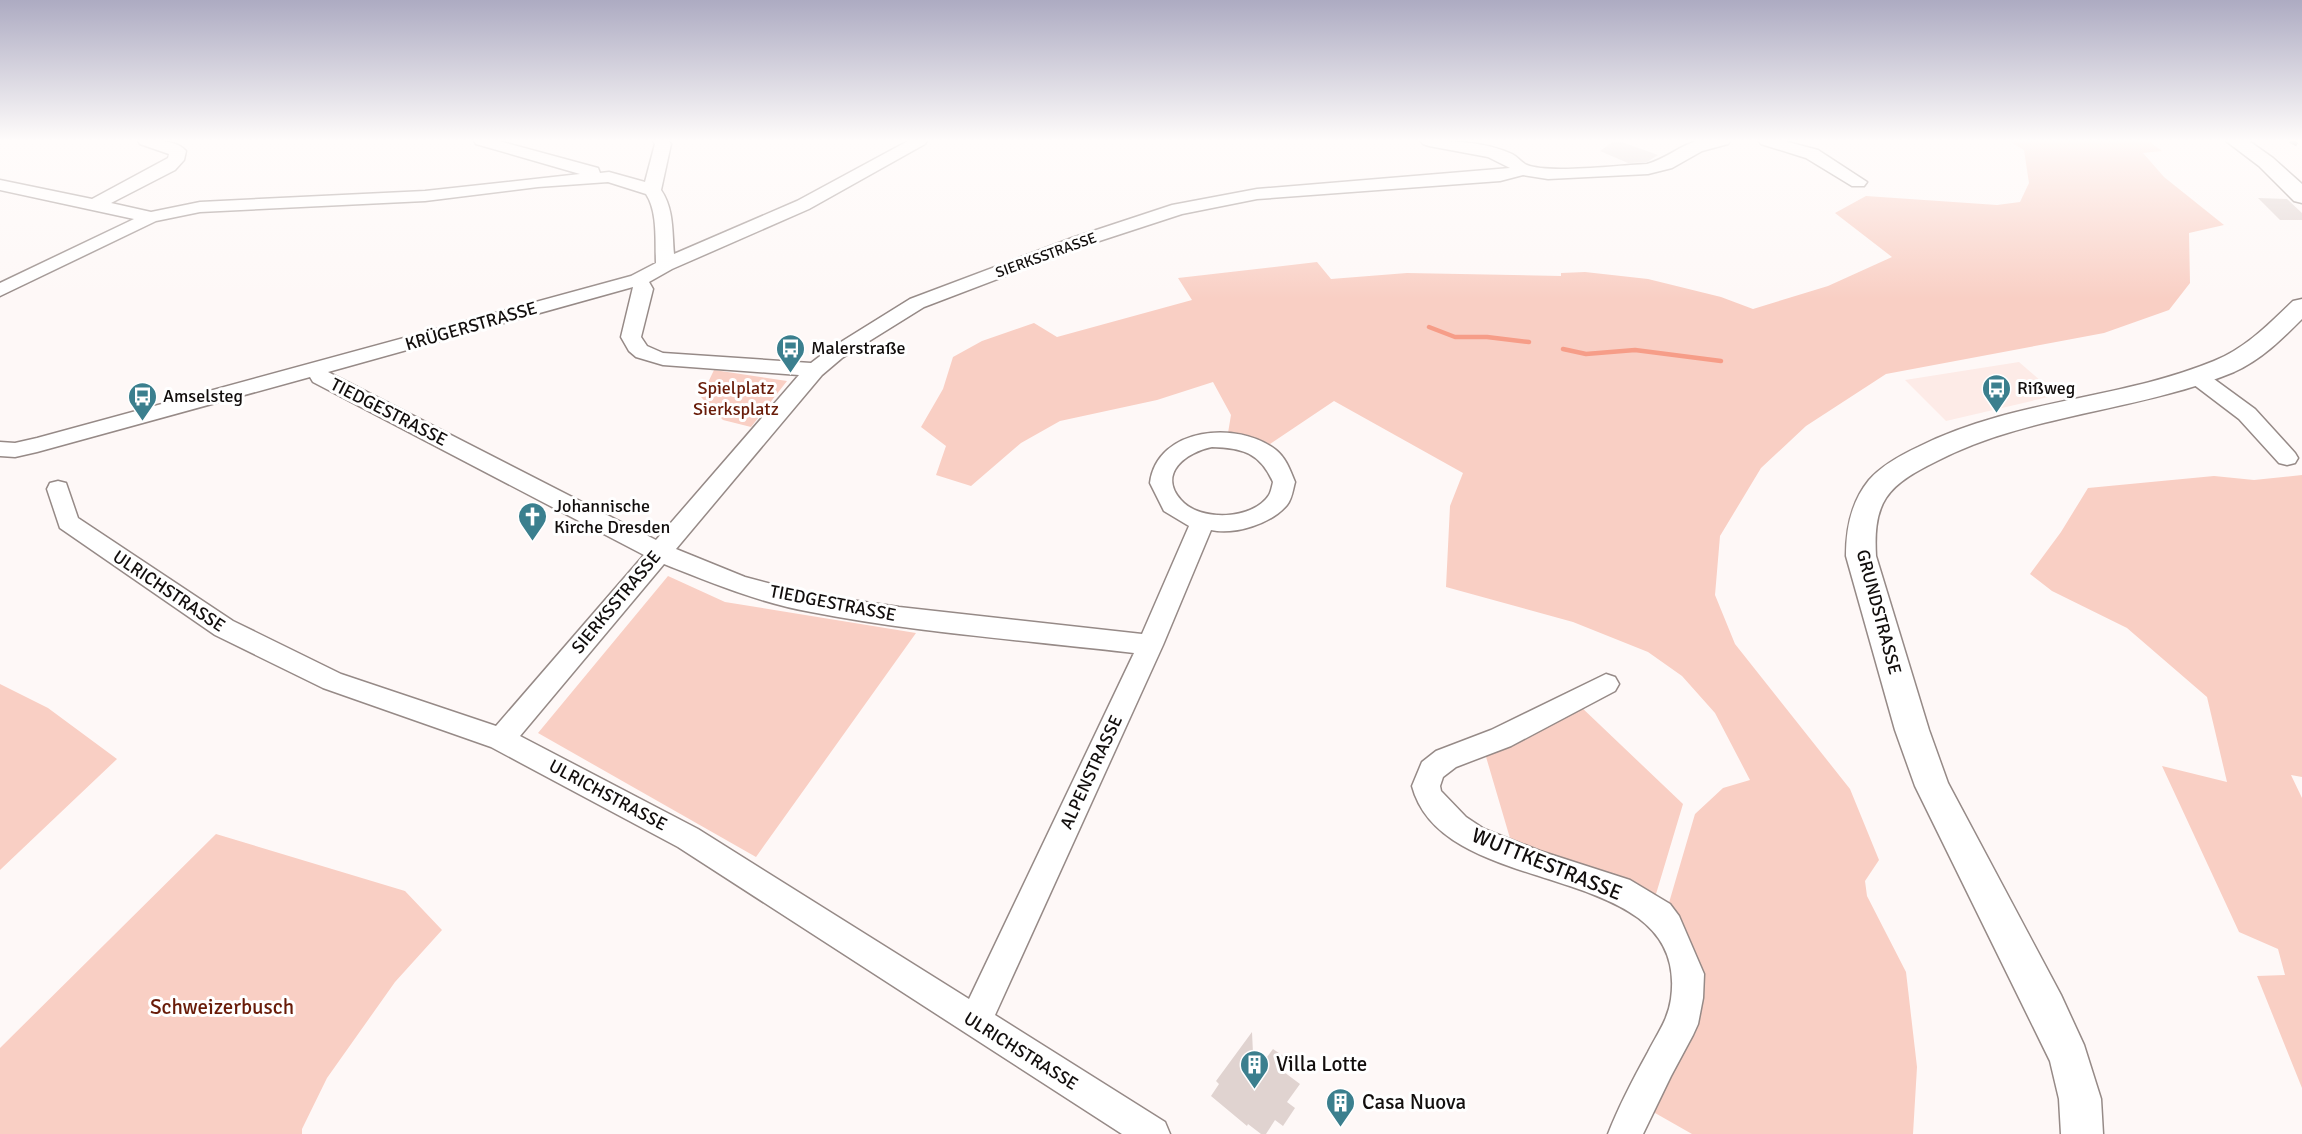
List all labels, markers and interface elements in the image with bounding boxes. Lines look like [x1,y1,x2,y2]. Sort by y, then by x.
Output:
street label: SIERKSSTRASSE [993,228,1099,282]
street label: KRÜGERSTRASSE [403,297,539,355]
bus stop icon: Malerstraße [774,332,806,374]
place label: Malerstraße [811,337,906,359]
bus stop icon: Rißweg [1980,372,2012,414]
street label: TIEDGESTRASSE [327,373,451,451]
park label: Spielplatz Sierksplatz [693,377,779,420]
place label: Rißweg [2017,377,2075,399]
bus stop icon: Amselsteg [126,380,158,422]
place label: Amselsteg [163,385,243,407]
place label: Johannische Kirche Dresden [554,495,670,538]
church icon: Johannische Kirche Dresden [517,500,549,542]
street label: ULRICHSTRASSE [109,545,229,637]
street label: SIERKSSTRASSE [567,546,665,658]
street label: GRUNDSTRASSE [1852,547,1906,677]
street label: TIEDGESTRASSE [768,580,898,626]
street label: ALPENSTRASSE [1055,711,1127,833]
street label: ULRICHSTRASSE [545,755,671,835]
street label: WUTTKESTRASSE [1468,822,1626,906]
park label: Schweizerbusch [150,994,294,1020]
street label: ULRICHSTRASSE [960,1007,1082,1095]
building icon: Villa Lotte [1239,1048,1271,1090]
place label: Villa Lotte [1276,1051,1367,1077]
building icon: Casa Nuova [1325,1086,1357,1128]
place label: Casa Nuova [1362,1089,1466,1115]

